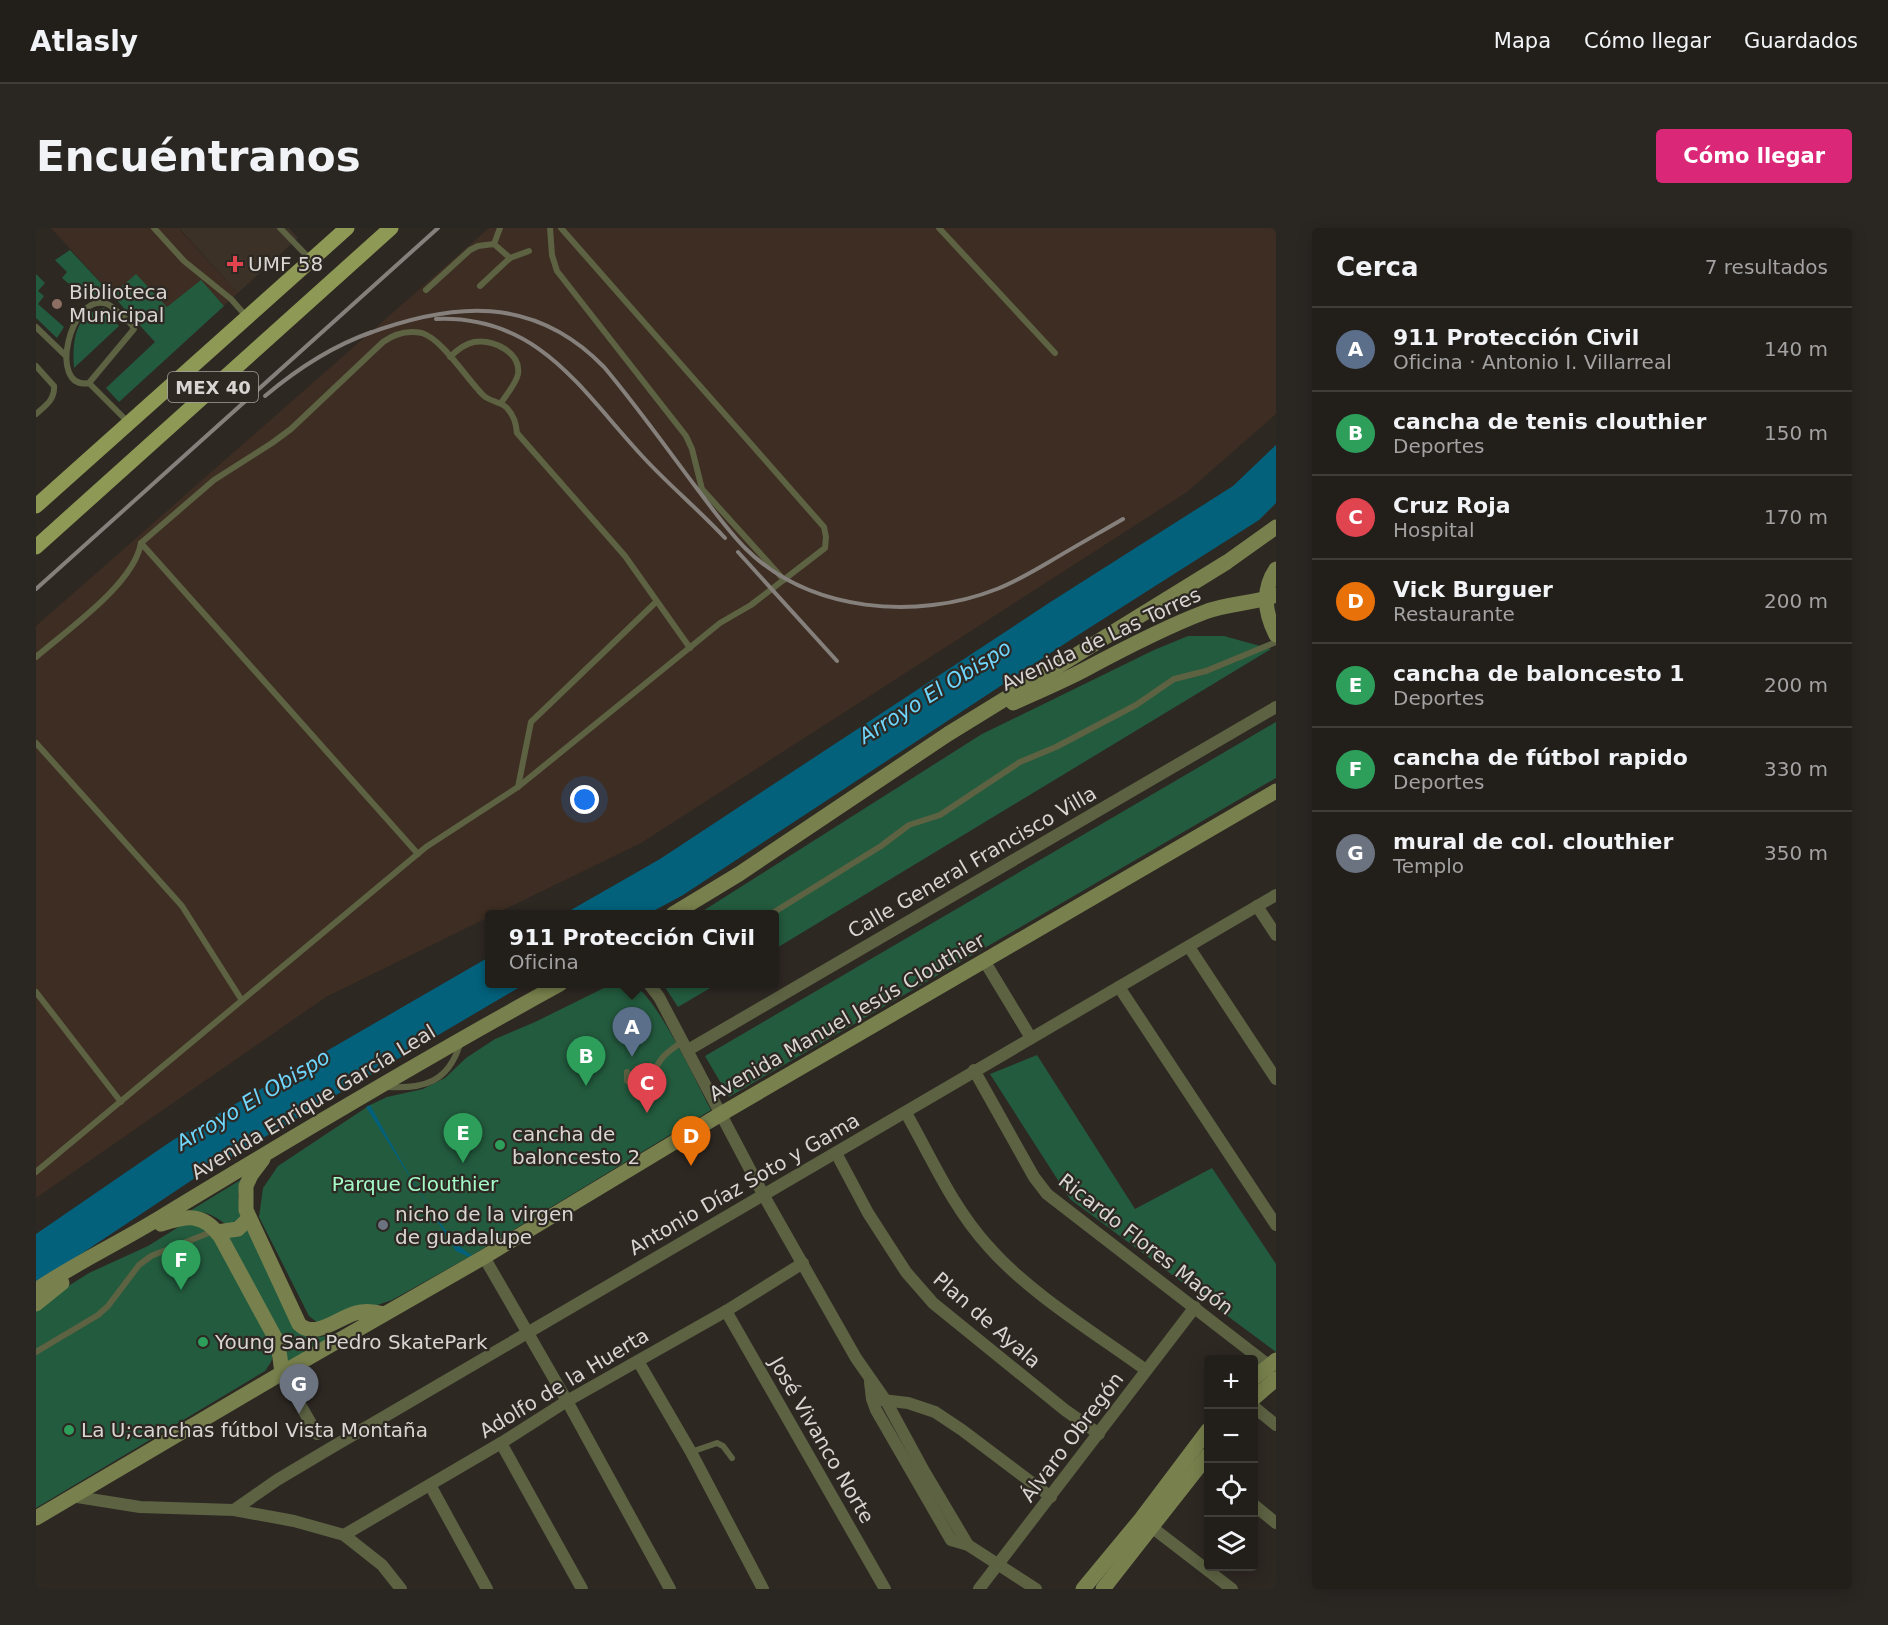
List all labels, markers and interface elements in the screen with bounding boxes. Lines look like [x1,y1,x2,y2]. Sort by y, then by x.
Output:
text: Atlasly [30,25,138,58]
text: Mapa [1494,29,1551,53]
text: Cómo llegar [1584,29,1711,53]
text: Guardados [1744,29,1858,53]
button: Cómo llegar [1656,129,1852,183]
text: Encuéntranos [36,132,361,181]
place label: UMF 58 [248,252,323,276]
text: Cerca [1336,252,1419,282]
marker: UMF 58 [226,255,244,273]
text: 7 resultados [1705,255,1828,279]
place label: Biblioteca Municipal [69,280,168,327]
marker: Biblioteca Municipal [50,297,64,311]
text: 911 Protección Civil [1393,325,1639,350]
text: A [1348,337,1363,361]
text: 140 m [1764,337,1828,361]
text: Oficina · Antonio I. Villarreal [1393,350,1672,374]
road number: MEX 40 [168,372,258,402]
text: cancha de tenis clouthier [1393,409,1706,434]
text: B [1348,421,1363,445]
text: 150 m [1764,421,1828,445]
text: Deportes [1393,434,1484,458]
text: Cruz Roja [1393,493,1511,518]
text: C [1348,505,1363,529]
text: 170 m [1764,505,1828,529]
text: Hospital [1393,518,1475,542]
text: Vick Burguer [1393,577,1553,602]
street label: Avenida de Las Torres [998,582,1204,696]
text: D [1347,589,1364,613]
text: 200 m [1764,589,1828,613]
text: Restaurante [1393,602,1515,626]
water label: Arroyo El Obispo [853,635,1016,750]
text: cancha de baloncesto 1 [1393,661,1685,686]
text: E [1349,673,1362,697]
text: 200 m [1764,673,1828,697]
text: Deportes [1393,686,1484,710]
text: cancha de fútbol rapido [1393,745,1688,770]
text: F [1349,757,1362,781]
text: 330 m [1764,757,1828,781]
text: Deportes [1393,770,1484,794]
street label: Calle General Francisco Villa [843,781,1101,943]
your location [570,785,599,814]
text: mural de col. clouthier [1393,829,1673,854]
text: G [1347,841,1364,865]
text: 350 m [1764,841,1828,865]
text: Templo [1393,854,1464,878]
popup [485,910,779,988]
text: 911 Protección Civil [509,925,755,950]
street label: Avenida Manuel Jesús Clouthier [705,928,990,1106]
text: Oficina [509,950,579,974]
pin: A [612,1008,652,1057]
street label: Avenida Enrique García Leal [186,1019,440,1185]
pin: B [566,1036,606,1086]
water label: Arroyo El Obispo [170,1045,334,1156]
pin: C [628,1064,666,1113]
street label: Antonio Díaz Soto y Gama [624,1108,864,1260]
pin: E [444,1114,482,1163]
pin: D [672,1116,710,1166]
place label: cancha de baloncesto 2 [512,1122,640,1169]
marker: cancha de baloncesto 2 [493,1138,507,1152]
street label: Ricardo Flores Magón [1054,1168,1238,1320]
park label: Parque Clouthier [332,1172,499,1196]
place label: nicho de la virgen de guadalupe [395,1202,574,1249]
marker: nicho de la virgen de guadalupe [376,1218,390,1232]
pin: F [162,1240,200,1290]
street label: Plan de Ayala [928,1267,1046,1373]
street label: Adolfo de la Huerta [475,1323,653,1443]
place label: Young San Pedro SkatePark [214,1330,488,1354]
marker: Young San Pedro SkatePark [196,1335,210,1349]
street label: José Vivanco Norte [764,1351,879,1527]
map controls [1204,1355,1258,1571]
button: + [1204,1355,1258,1409]
pin: G [280,1364,318,1414]
street label: Álvaro Obregón [1016,1368,1128,1506]
button: − [1204,1409,1258,1463]
place label: La U;canchas fútbol Vista Montaña [81,1418,428,1442]
marker: La U;canchas fútbol Vista Montaña [62,1423,76,1437]
button: locate [1204,1463,1258,1517]
button: layers [1204,1517,1258,1571]

